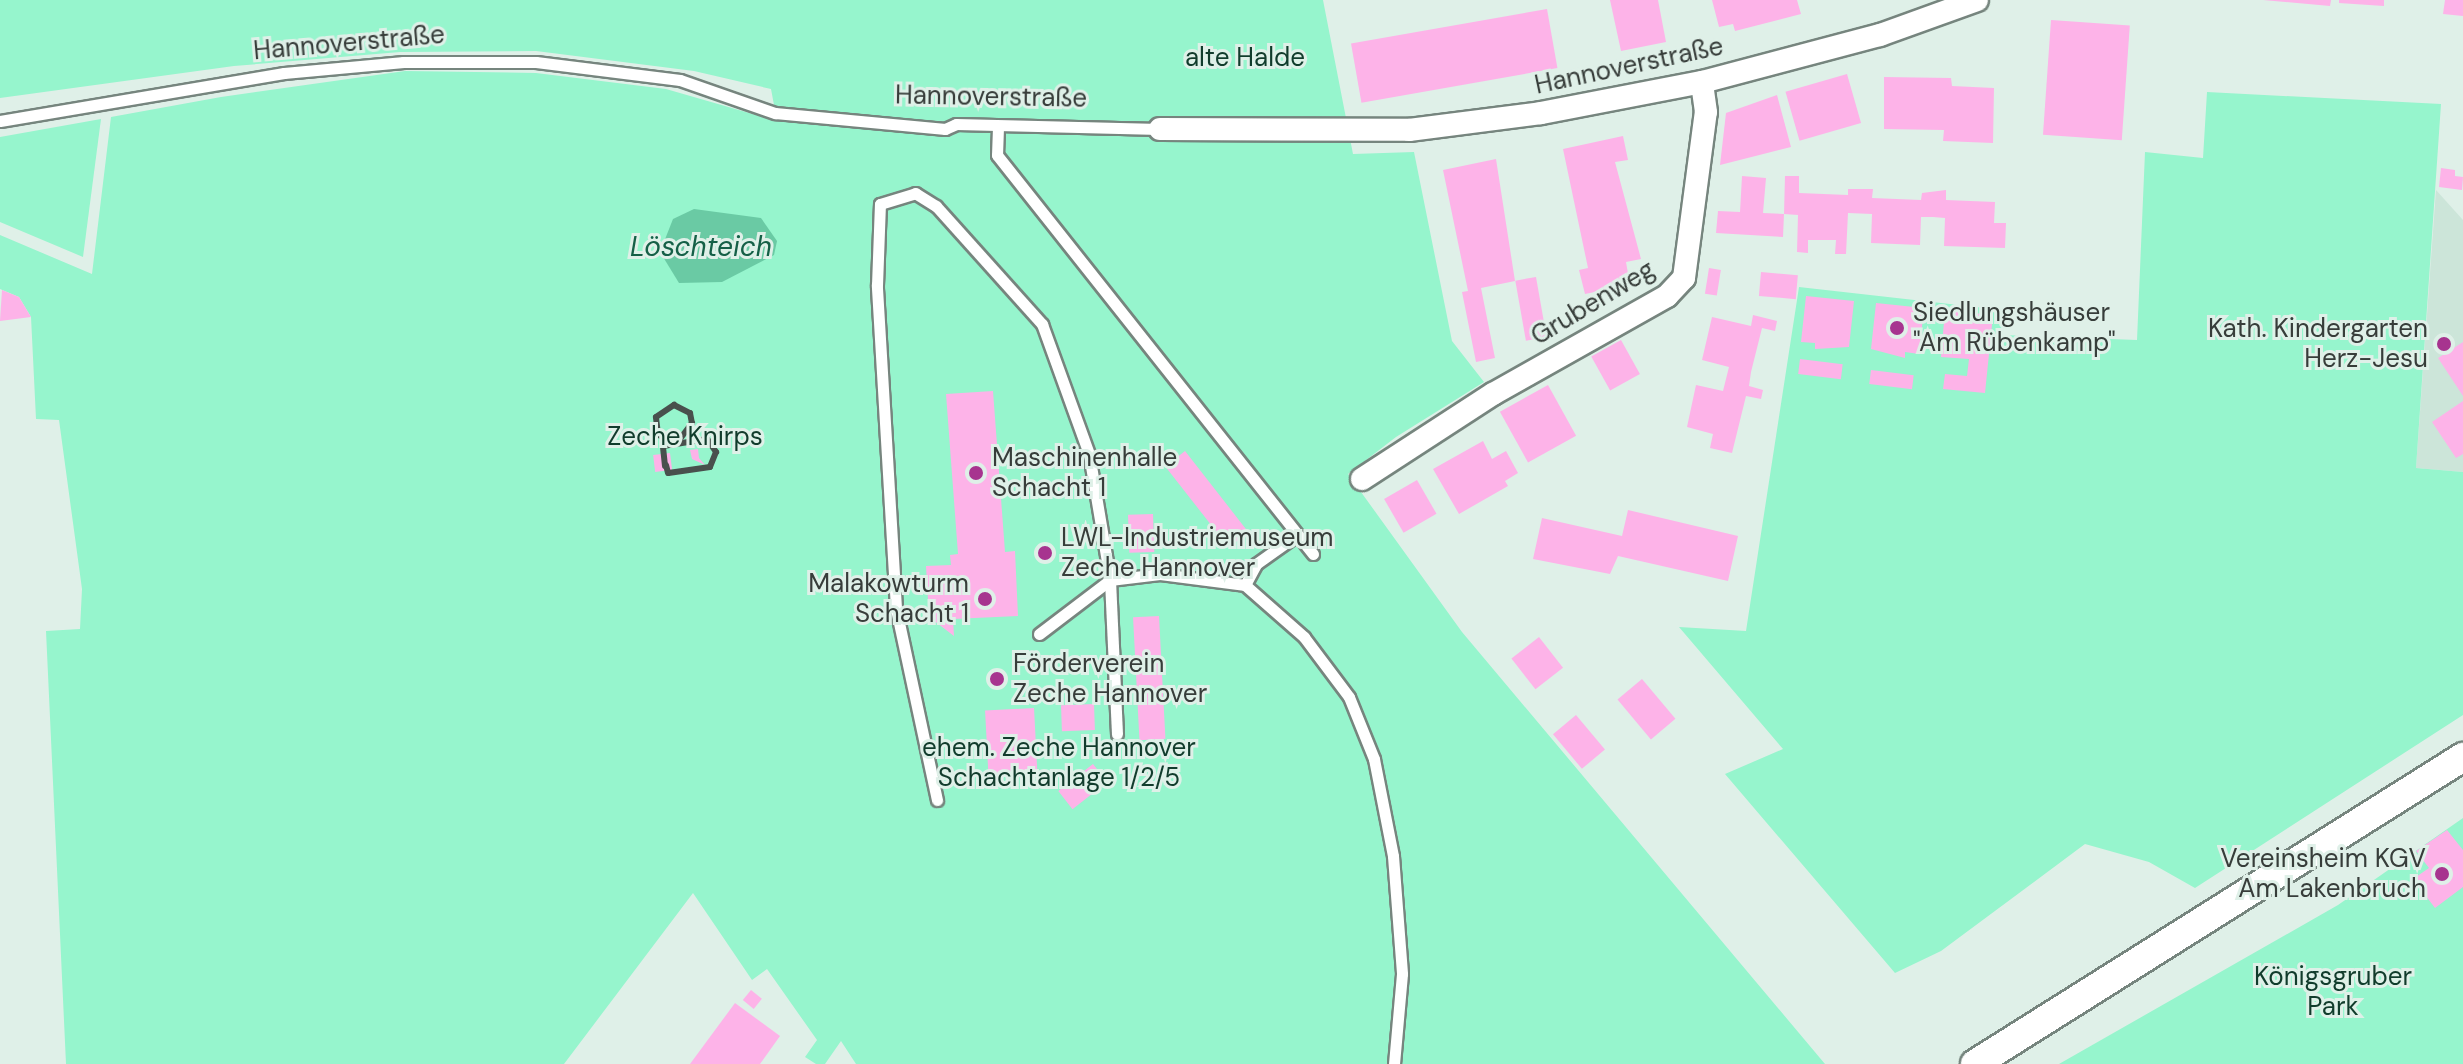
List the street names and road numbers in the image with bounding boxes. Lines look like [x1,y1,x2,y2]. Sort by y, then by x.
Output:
street label: Hannoverstraße [252,19,446,67]
street label: Hannoverstraße [1532,31,1726,101]
street label: Hannoverstraße [895,80,1087,114]
street label: Grubenweg [1526,254,1660,352]

